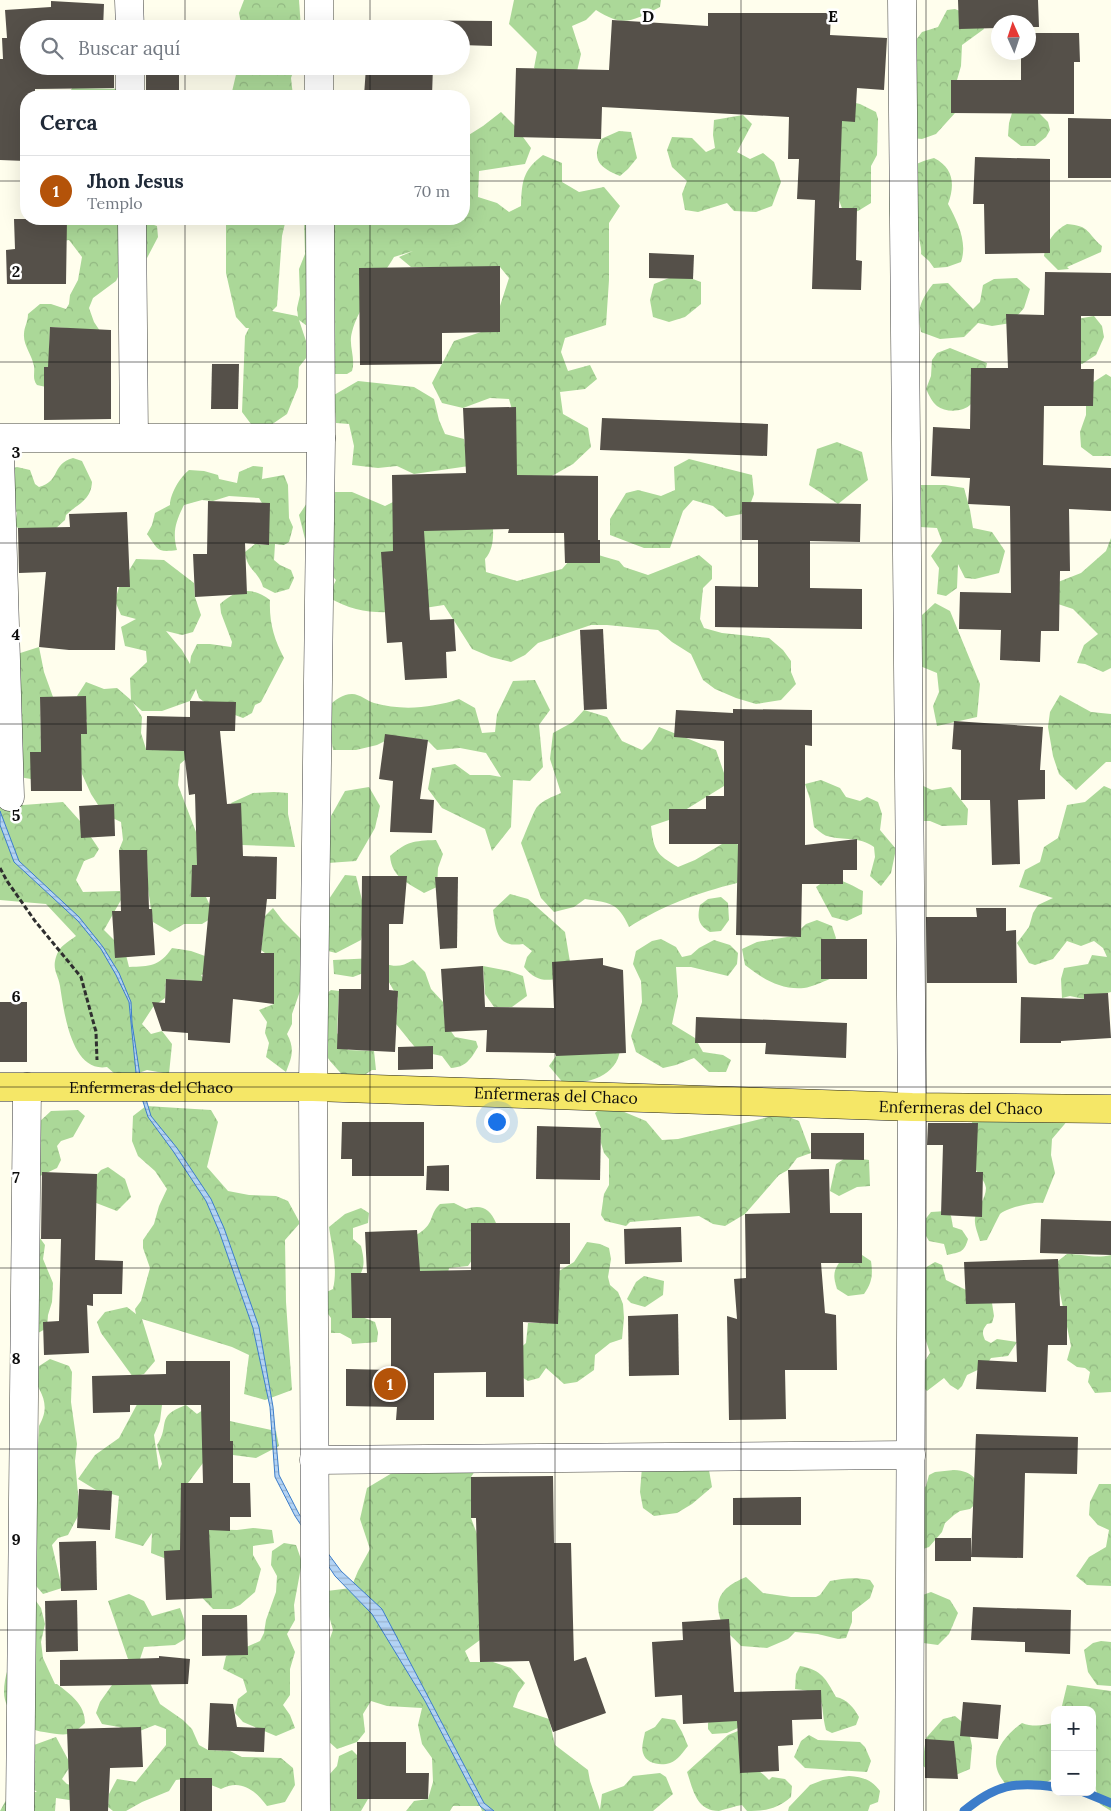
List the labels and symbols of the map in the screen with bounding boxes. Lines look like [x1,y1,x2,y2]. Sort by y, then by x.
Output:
text: D [642,6,654,26]
text: E [828,6,838,26]
north arrow [991,15,1036,60]
text: 2 [12,261,20,281]
text: 3 [12,442,21,462]
text: 4 [12,624,21,644]
text: 5 [12,805,21,825]
text: 6 [11,986,21,1006]
street label: Enfermeras del Chaco [69,1077,233,1097]
street label: Enfermeras del Chaco [474,1082,638,1108]
street label: Enfermeras del Chaco [878,1096,1043,1118]
your location [484,1109,510,1135]
text: 7 [12,1167,20,1187]
text: 8 [11,1348,21,1368]
pin: 1 [374,1365,406,1403]
text: 9 [11,1529,21,1549]

